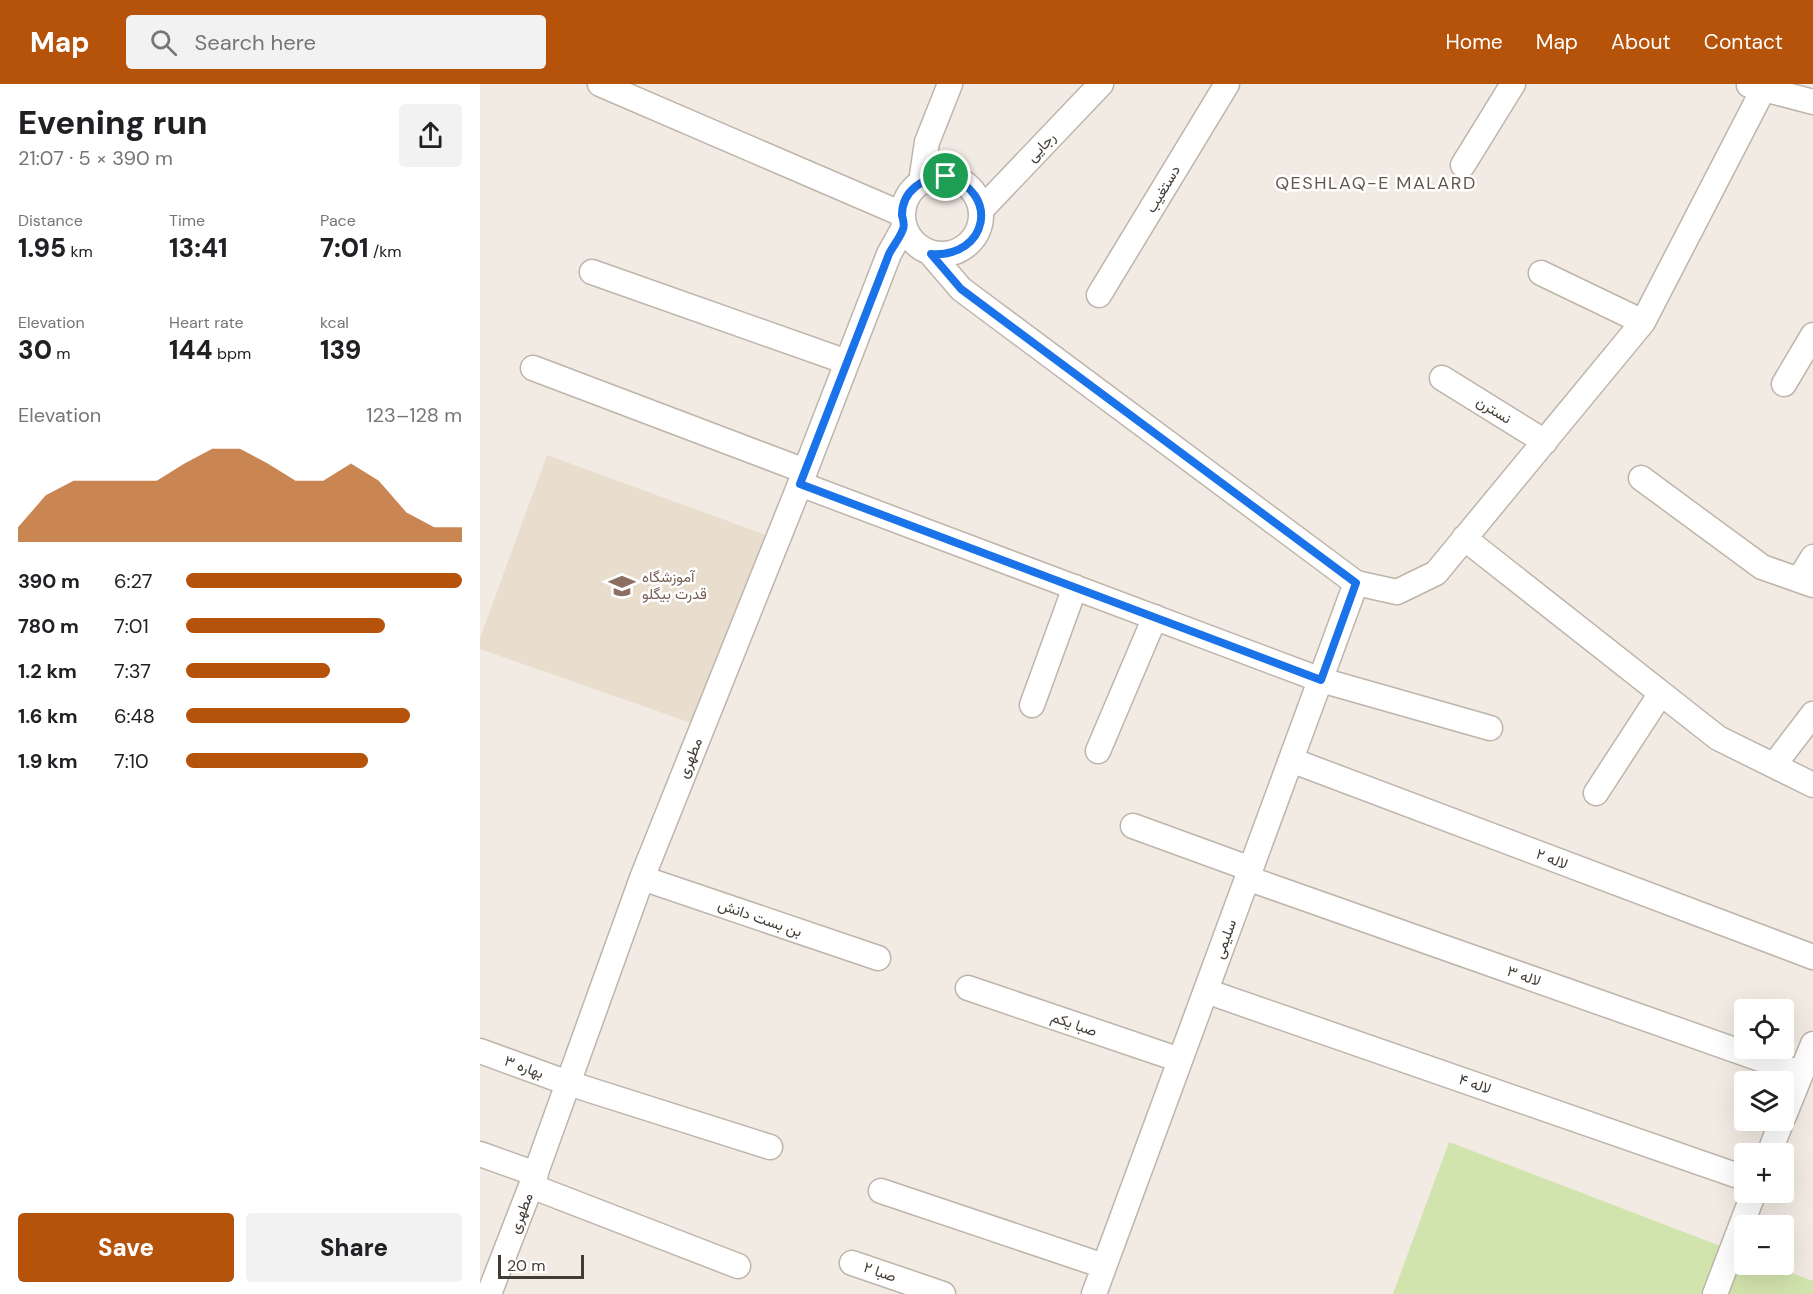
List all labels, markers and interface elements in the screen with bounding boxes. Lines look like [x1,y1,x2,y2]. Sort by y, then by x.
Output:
search box [126,15,546,69]
text: Map [30,24,90,61]
icon: search [147,26,180,59]
text: Search here [195,28,316,57]
text: Home [1445,28,1503,56]
text: Map [1536,28,1578,56]
text: About [1611,28,1671,56]
text: Contact [1704,28,1783,56]
text: Evening run [18,101,207,144]
button: share [399,104,462,167]
street label: رجایی [1022,128,1060,166]
text: 21:07 · 5 × 390 m [18,145,173,171]
pin [920,150,971,201]
icon: arrive [929,159,962,192]
street label: دستغیب [1141,161,1185,217]
district label: QESHLAQ-E MALARD [1275,171,1477,195]
text: Distance [18,210,83,231]
text: Time [169,210,205,231]
text: Pace [320,210,356,231]
text: 1.95 [18,231,66,265]
text: 13:41 [169,231,228,265]
text: 7:01 [320,231,369,265]
text: km [66,241,93,262]
text: /km [369,241,402,262]
text: Elevation [18,312,85,333]
text: Heart rate [169,312,244,333]
text: kcal [320,312,349,333]
text: 30 [18,333,52,367]
text: 144 [169,333,213,367]
text: 139 [320,333,361,367]
text: m [52,343,71,364]
text: bpm [213,343,251,364]
street label: نسترن [1473,391,1515,429]
text: Elevation [18,402,101,428]
text: 123–128 m [366,402,462,428]
place label: آموزشگاه قدرت بیگلو [642,567,707,604]
text: 390 m [18,568,80,594]
text: 6:27 [114,568,152,594]
school or university icon: آموزشگاه قدرت بیگلو [607,571,637,601]
text: 780 m [18,613,79,639]
text: 7:01 [114,613,149,639]
text: 1.2 km [18,658,77,684]
text: 7:37 [114,658,151,684]
text: 1.6 km [18,703,77,729]
text: 6:48 [114,703,155,729]
street label: مطهری [673,735,707,781]
text: 1.9 km [18,748,78,774]
text: 7:10 [114,748,149,774]
street label: لاله ۲ [1533,844,1571,874]
street label: بن بست دانش [715,894,805,942]
street label: سلیمی [1209,916,1241,961]
street label: لاله ۳ [1504,961,1544,991]
map controls [1734,999,1794,1275]
button: locate [1734,999,1794,1059]
street label: صبا یکم [1048,1007,1100,1041]
street label: بهاره ۳ [501,1051,547,1083]
street label: لاله ۴ [1456,1069,1494,1099]
button: layers [1734,1071,1794,1131]
button: + [1734,1143,1794,1203]
street label: مطهری [504,1190,538,1236]
button: Save [18,1213,234,1282]
button: Share [246,1213,462,1282]
button: − [1734,1215,1794,1275]
scale bar [498,1252,584,1280]
text: 20 m [507,1255,546,1276]
street label: صبا ۲ [861,1257,899,1287]

